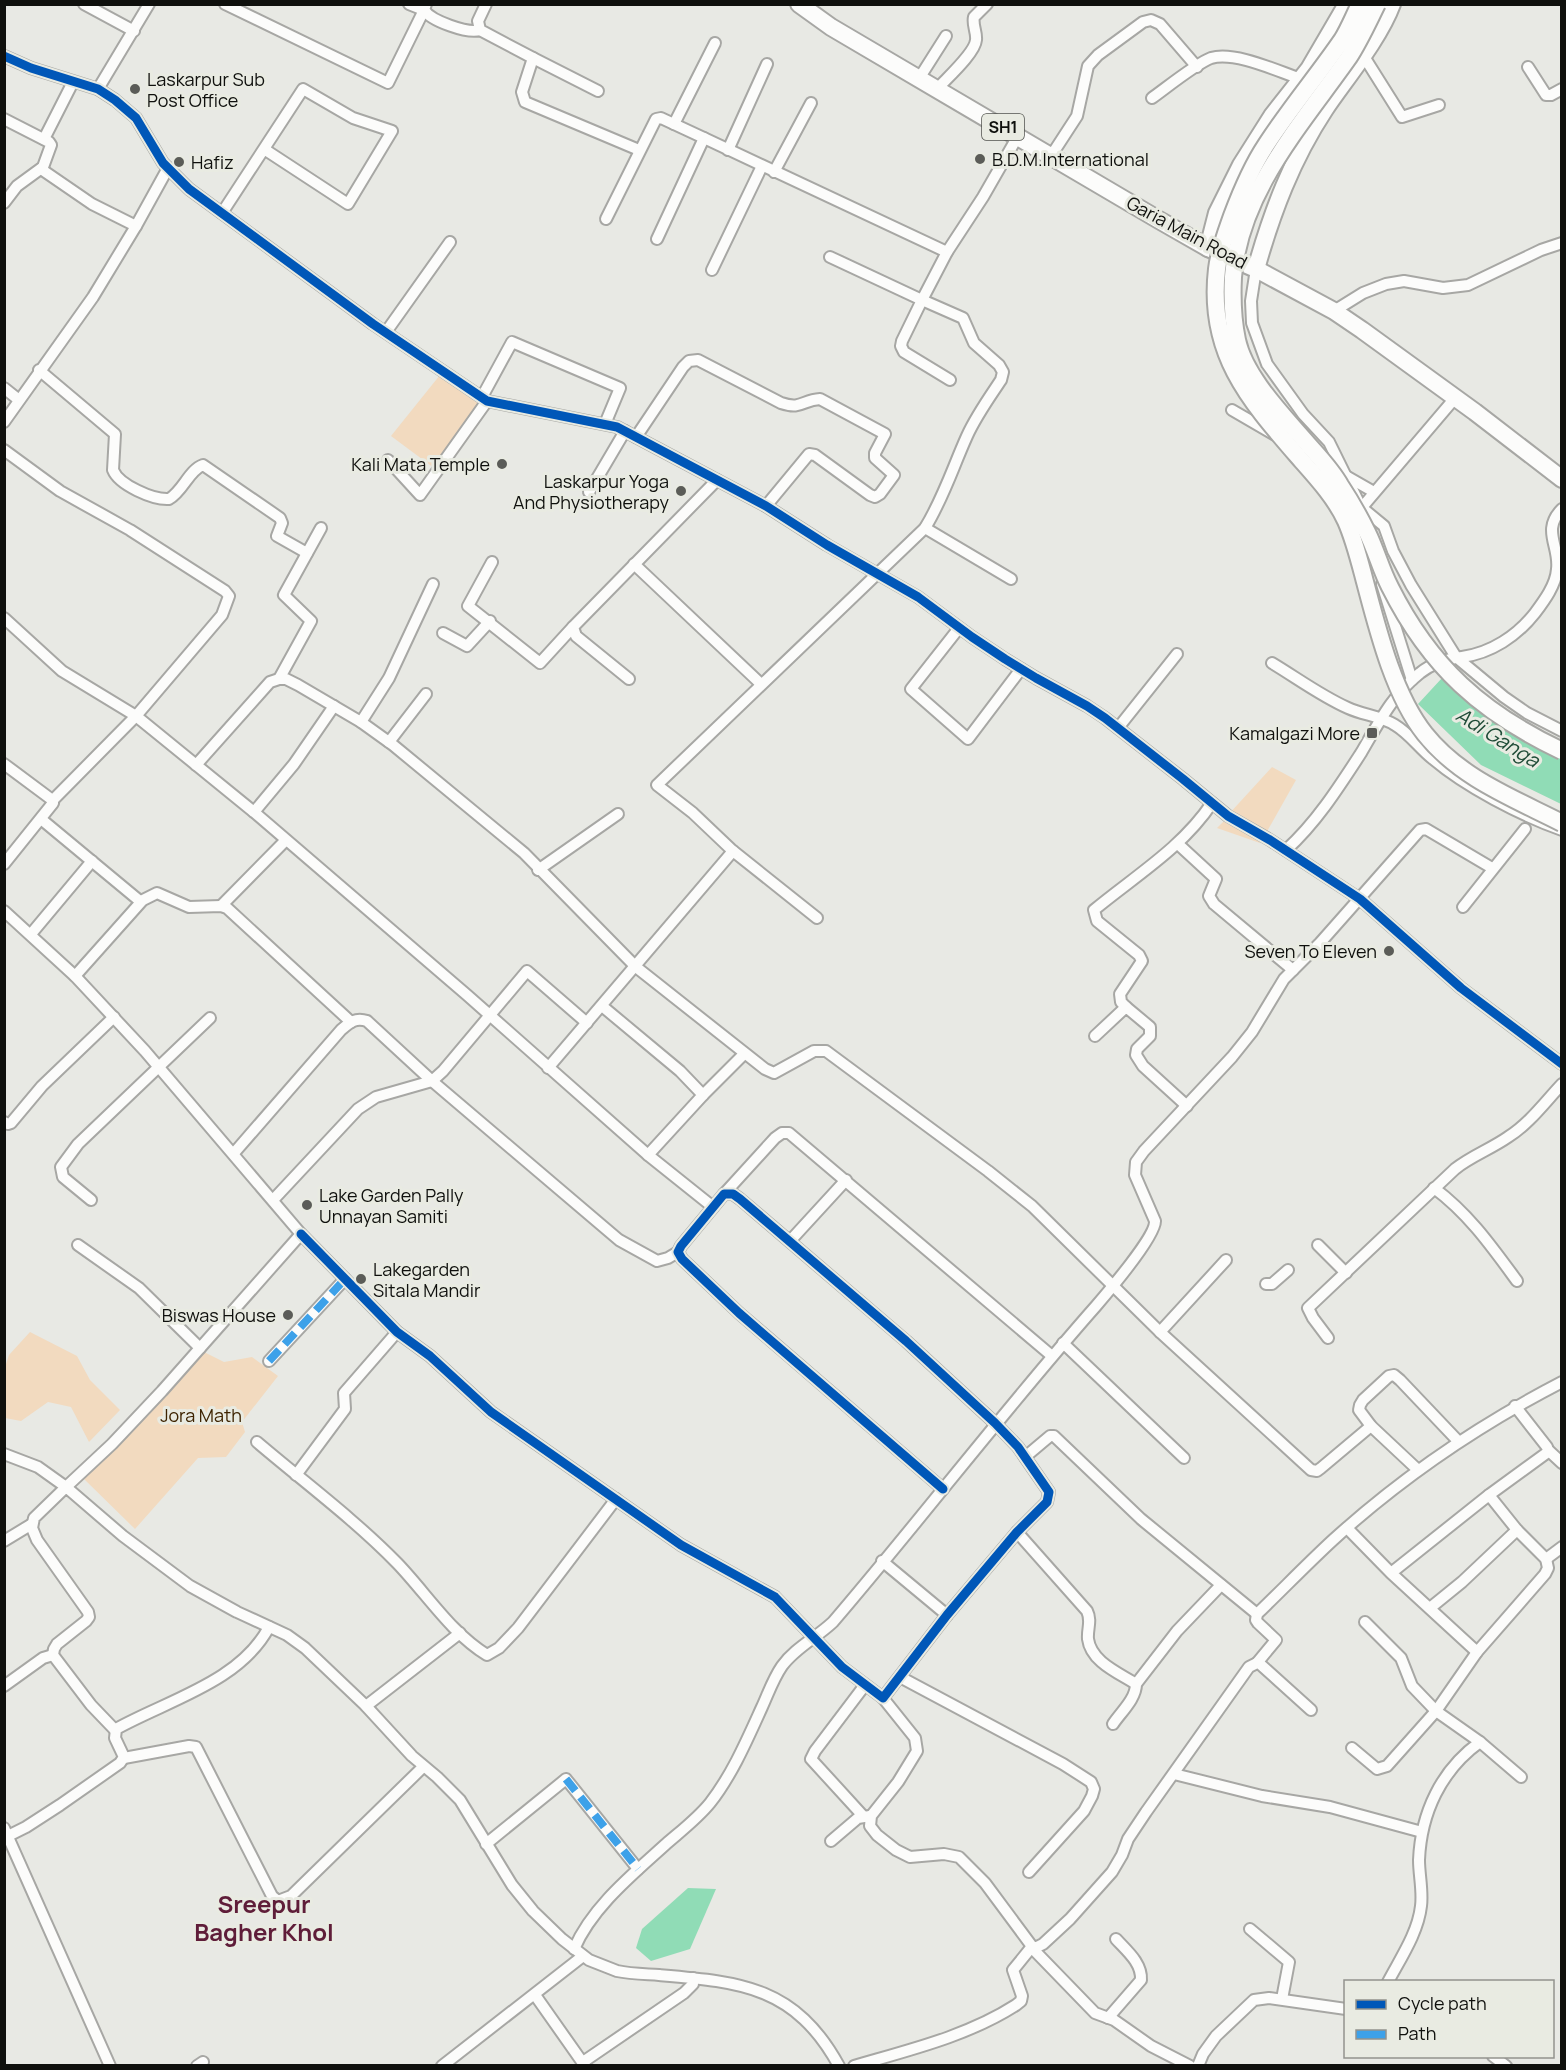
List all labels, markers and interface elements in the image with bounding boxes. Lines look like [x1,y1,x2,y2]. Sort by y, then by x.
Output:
place label: Laskarpur Sub Post Office [147,67,265,112]
marker: Laskarpur Sub Post Office [128,82,142,96]
road number: SH1 [982,114,1024,140]
place label: B.D.M.International [992,147,1149,171]
place label: Hafiz [191,150,234,174]
marker: B.D.M.International [973,152,987,166]
marker: Hafiz [172,155,186,169]
street label: Garia Main Road [1123,190,1251,274]
place label: Kali Mata Temple [351,452,490,476]
marker: Kali Mata Temple [495,457,509,471]
place label: Laskarpur Yoga And Physiotherapy [513,469,669,514]
marker: Laskarpur Yoga And Physiotherapy [674,484,688,498]
water label: Adi Ganga [1451,701,1545,774]
place label: Kamalgazi More [1229,721,1360,745]
marker: Kamalgazi More [1365,726,1379,740]
place label: Seven To Eleven [1245,939,1377,963]
marker: Seven To Eleven [1382,944,1396,958]
place label: Lake Garden Pally Unnayan Samiti [319,1183,464,1228]
marker: Lake Garden Pally Unnayan Samiti [300,1198,314,1212]
place label: Lakegarden Sitala Mandir [373,1257,481,1302]
marker: Lakegarden Sitala Mandir [354,1272,368,1286]
place label: Biswas House [162,1303,276,1327]
marker: Biswas House [281,1308,295,1322]
park label: Jora Math [160,1403,242,1427]
district label: Sreepur Bagher Khol [194,1887,334,1948]
legend [1344,1980,1554,2058]
text: Cycle path [1398,1991,1487,2015]
text: Path [1398,2021,1436,2045]

